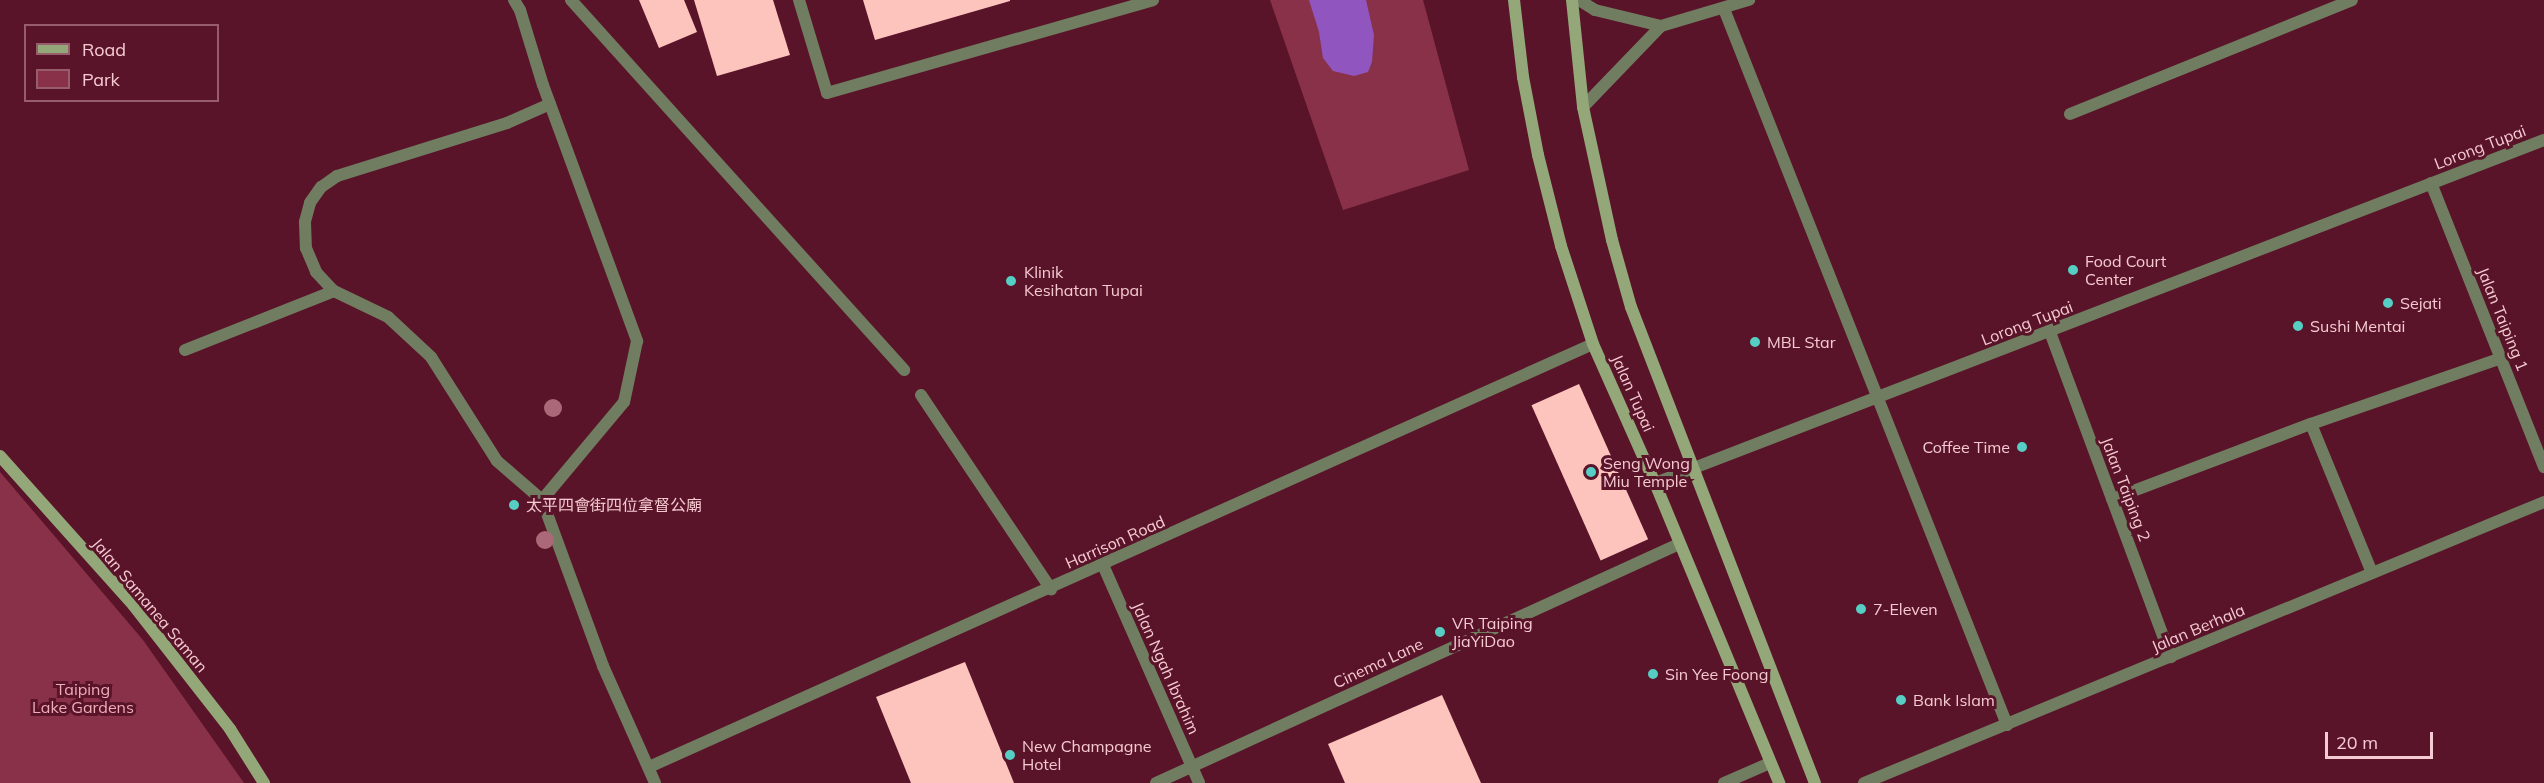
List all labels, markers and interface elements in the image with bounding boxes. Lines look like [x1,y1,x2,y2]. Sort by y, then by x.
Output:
legend [24,24,219,102]
text: Road [82,38,126,61]
text: Park [82,68,120,91]
street label: Lorong Tupai [2431,121,2529,173]
place label: Food Court Center [2085,251,2166,289]
place label: Klinik Kesihatan Tupai [1024,262,1143,300]
marker: Food Court Center [2066,263,2080,277]
street label: Jalan Taiping 1 [2474,264,2532,374]
marker: Klinik Kesihatan Tupai [1002,272,1020,290]
place label: Sejati [2400,293,2441,313]
marker: Sejati [2381,296,2395,310]
street label: Lorong Tupai [1978,297,2076,349]
place label: Sushi Mentai [2310,316,2405,336]
marker: Sushi Mentai [2291,319,2305,333]
place label: MBL Star [1767,332,1835,352]
marker: MBL Star [1748,335,1762,349]
street label: Jalan Tupai [1607,351,1659,435]
street label: Jalan Taiping 2 [2097,434,2155,544]
place label: Coffee Time [1922,437,2010,457]
marker: Coffee Time [2015,440,2029,454]
place label: Seng Wong Miu Temple [1603,453,1690,491]
marker: Seng Wong Miu Temple [1584,465,1598,479]
place label: 太平四會街四位拿督公廟 [526,495,702,515]
marker: 太平四會街四位拿督公廟 [507,498,521,512]
street label: Harrison Road [1062,511,1168,573]
street label: Jalan Samanea Saman [88,534,212,676]
street label: Jalan Ngah Ibrahim [1128,599,1204,737]
place label: 7-Eleven [1873,599,1938,619]
street label: Jalan Berhala [2148,600,2248,656]
marker: 7-Eleven [1854,602,1868,616]
place label: VR Taiping JiaYiDao [1452,613,1533,651]
marker: VR Taiping JiaYiDao [1433,625,1447,639]
street label: Cinema Lane [1330,634,1426,692]
place label: Sin Yee Foong [1665,664,1768,684]
marker: Sin Yee Foong [1646,667,1660,681]
park label: Taiping Lake Gardens [32,679,134,717]
place label: Bank Islam [1913,690,1995,710]
marker: Bank Islam [1894,693,1908,707]
scale bar [2328,720,2436,758]
text: 20 m [2336,731,2378,754]
place label: New Champagne Hotel [1022,736,1152,774]
marker: New Champagne Hotel [1003,748,1017,762]

